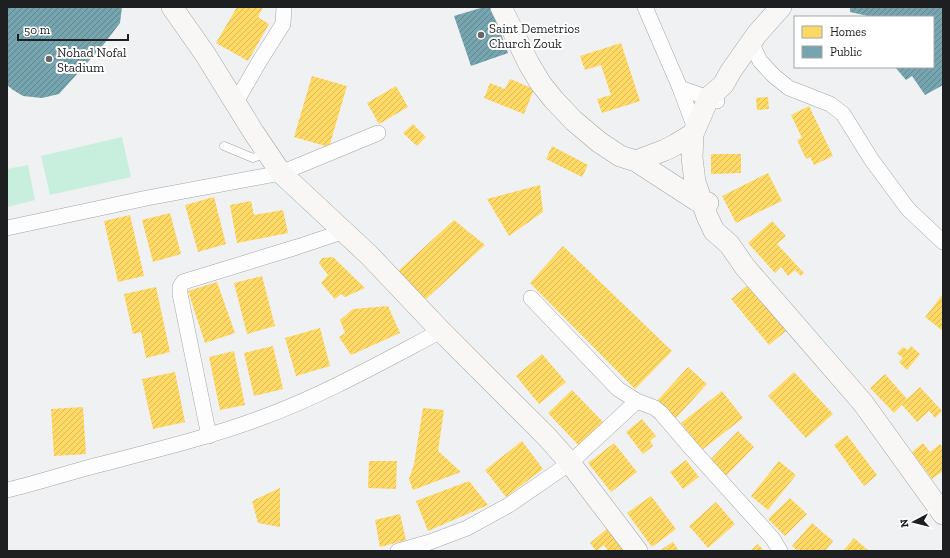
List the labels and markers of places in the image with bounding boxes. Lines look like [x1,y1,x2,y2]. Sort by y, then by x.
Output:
place label: Saint Demetrios Church Zouk [489,21,580,51]
marker: Saint Demetrios Church Zouk [476,30,486,40]
place label: Nohad Nofal Stadium [57,45,127,75]
marker: Nohad Nofal Stadium [44,54,54,64]

